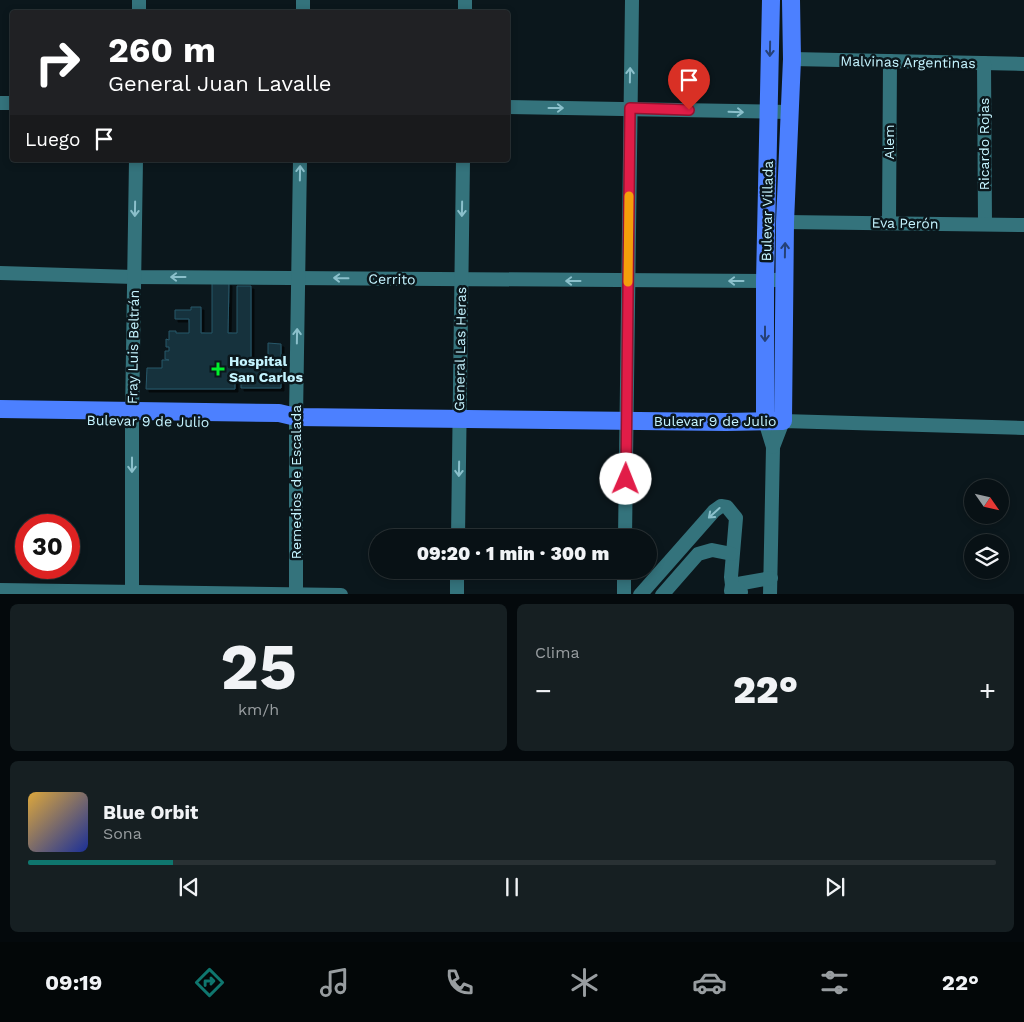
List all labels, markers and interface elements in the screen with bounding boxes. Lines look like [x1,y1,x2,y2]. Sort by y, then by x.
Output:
text: 260 m [108,29,216,71]
icon: right [25,30,90,95]
one-way arrow [766,40,775,56]
street label: Malvinas Argentinas [840,53,976,71]
pin [668,59,710,110]
icon: arrive [675,66,703,94]
one-way arrow [625,67,635,84]
text: General Juan Lavalle [108,71,331,96]
street label: Ricardo Rojas [976,98,992,190]
one-way arrow [548,103,564,113]
one-way arrow [728,107,744,116]
icon: arrive [90,125,118,153]
street label: Alem [881,125,897,159]
text: Luego [25,128,80,151]
street label: Bulevar Villada [758,160,776,261]
one-way arrow [295,166,305,182]
one-way arrow [130,200,140,216]
one-way arrow [457,200,467,216]
street label: Eva Perón [871,214,939,232]
one-way arrow [780,242,790,258]
street label: Cerrito [368,271,416,287]
one-way arrow [170,272,186,282]
one-way arrow [333,273,349,283]
one-way arrow [565,276,581,285]
one-way arrow [728,276,744,286]
street label: General Las Heras [451,287,469,411]
street label: Fray Luis Beltrán [124,290,142,404]
one-way arrow [760,325,770,341]
one-way arrow [292,328,302,344]
place label: Hospital San Carlos [229,353,303,385]
marker: Hospital San Carlos [211,362,225,376]
street label: Remedios de Escalada [288,405,304,559]
street label: Bulevar 9 de Julio [87,412,209,430]
street label: Bulevar 9 de Julio [654,413,776,429]
position arrow [599,452,651,504]
one-way arrow [127,456,137,472]
one-way arrow [454,460,464,476]
north arrow [964,479,1009,524]
map controls [964,479,1009,579]
one-way arrow [708,507,721,518]
speed limit sign: 30 [15,514,80,579]
button: layers [964,534,1009,579]
text: 09:20 · 1 min · 300 m [417,542,609,565]
text: 25 [220,629,297,705]
text: Clima [535,643,579,662]
text: 22° [733,668,798,712]
text: − [535,674,552,707]
text: + [979,674,996,707]
text: km/h [238,700,279,719]
text: Blue Orbit [103,801,198,824]
text: Sona [103,824,142,843]
icon: previous [175,873,203,901]
icon: pause [498,873,526,901]
icon: next [821,873,849,901]
icon: directions [192,965,227,1000]
icon: music [317,965,352,1000]
icon: phone [442,965,477,1000]
icon: climate [567,965,602,1000]
icon: car [692,965,727,1000]
icon: filters [817,965,852,1000]
text: 09:19 [45,970,102,995]
text: 22° [942,970,979,995]

